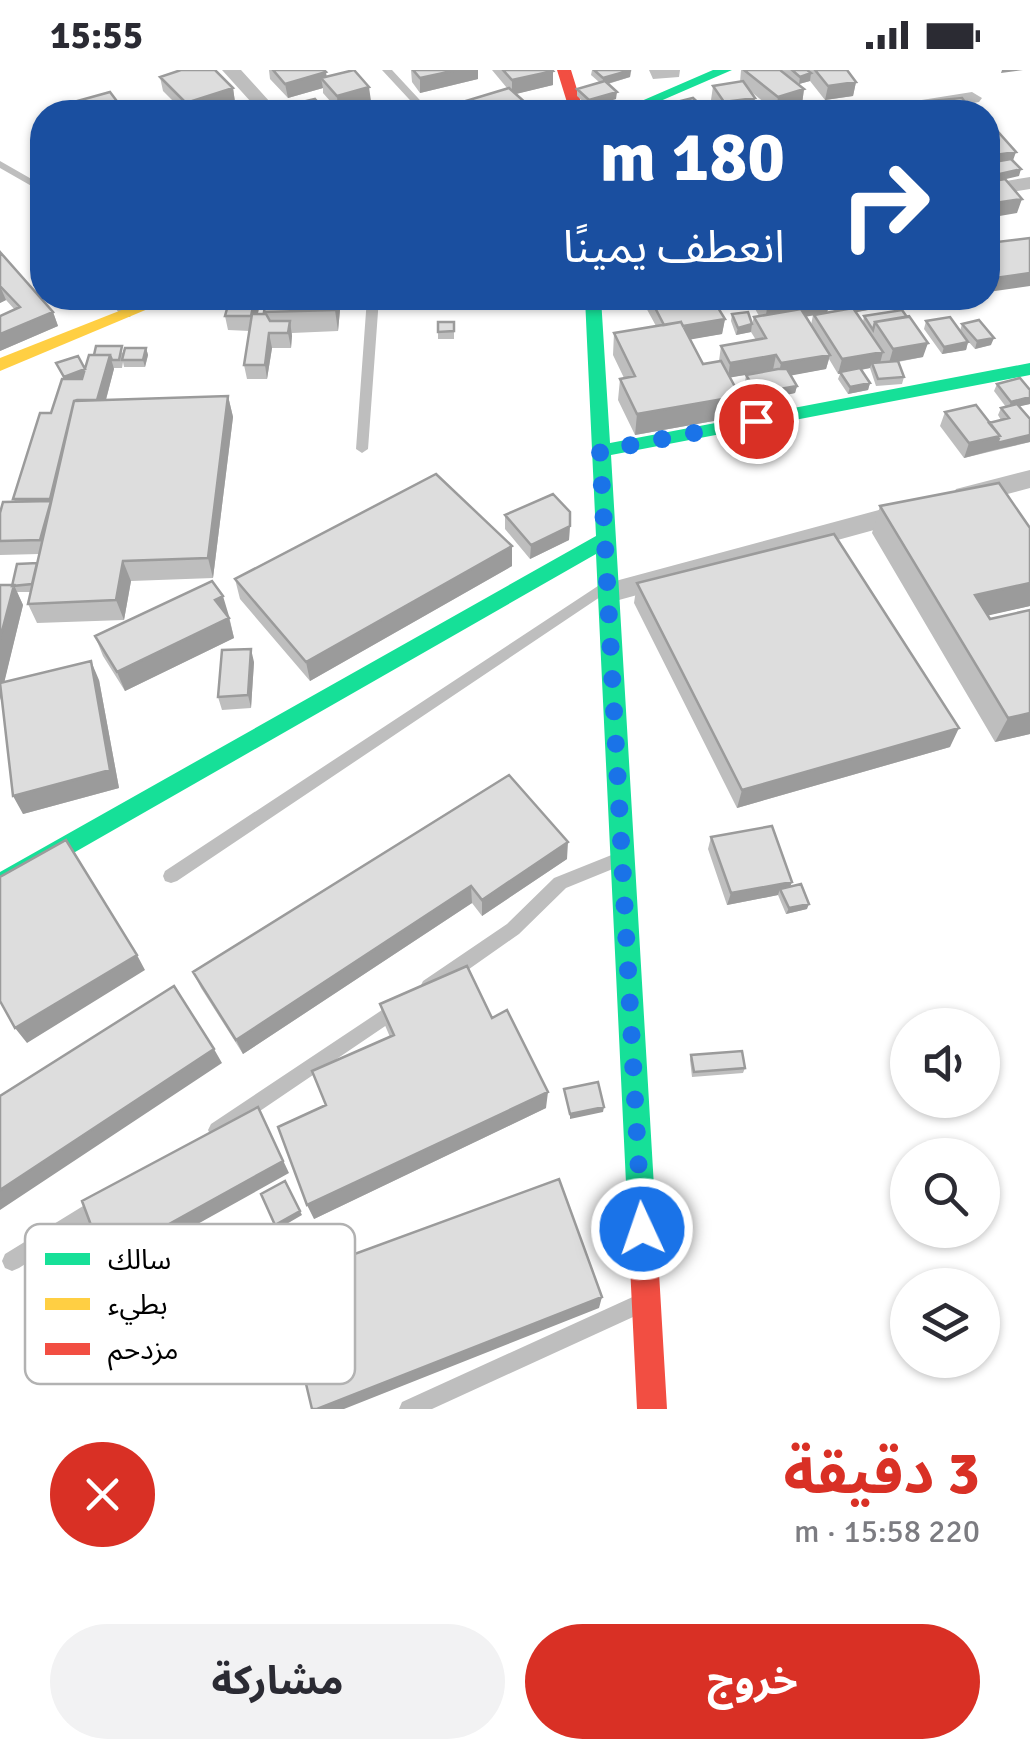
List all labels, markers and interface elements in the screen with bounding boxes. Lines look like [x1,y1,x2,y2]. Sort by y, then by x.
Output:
text: 15:55 [50,12,143,59]
text: 180 m [600,114,785,200]
icon: right [820,140,950,270]
text: انعطف يمينًا [563,220,785,275]
pin [714,379,799,464]
icon: arrive [729,394,784,449]
map controls [890,1008,1000,1378]
button: sound [890,1008,1000,1118]
button: search [890,1138,1000,1248]
position arrow [590,1177,694,1281]
legend [25,1224,355,1384]
text: سالك [108,1243,171,1277]
button: layers [890,1268,1000,1378]
text: بطيء [108,1288,168,1325]
text: مزدحم [108,1333,179,1371]
text: 3 دقيقة [783,1437,980,1511]
button: close [50,1442,155,1547]
text: 220 m · 15:58 [794,1512,980,1551]
button: مشاركة [50,1624,505,1739]
button: خروج [525,1624,980,1739]

